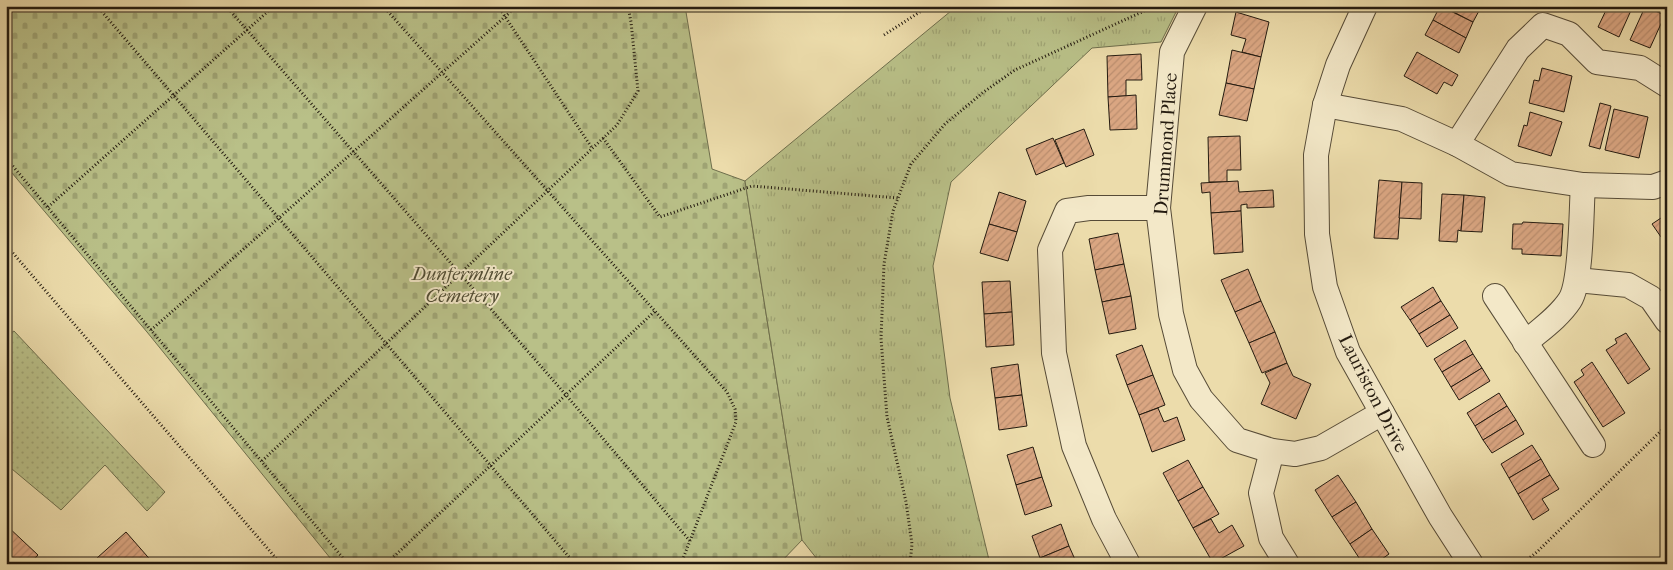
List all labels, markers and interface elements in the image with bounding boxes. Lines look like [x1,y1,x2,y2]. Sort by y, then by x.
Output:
street label: Drummond Place [1150,72,1182,216]
park label: Dunfermline Cemetery [410,263,513,307]
street label: Lauriston Drive [1334,331,1412,456]

